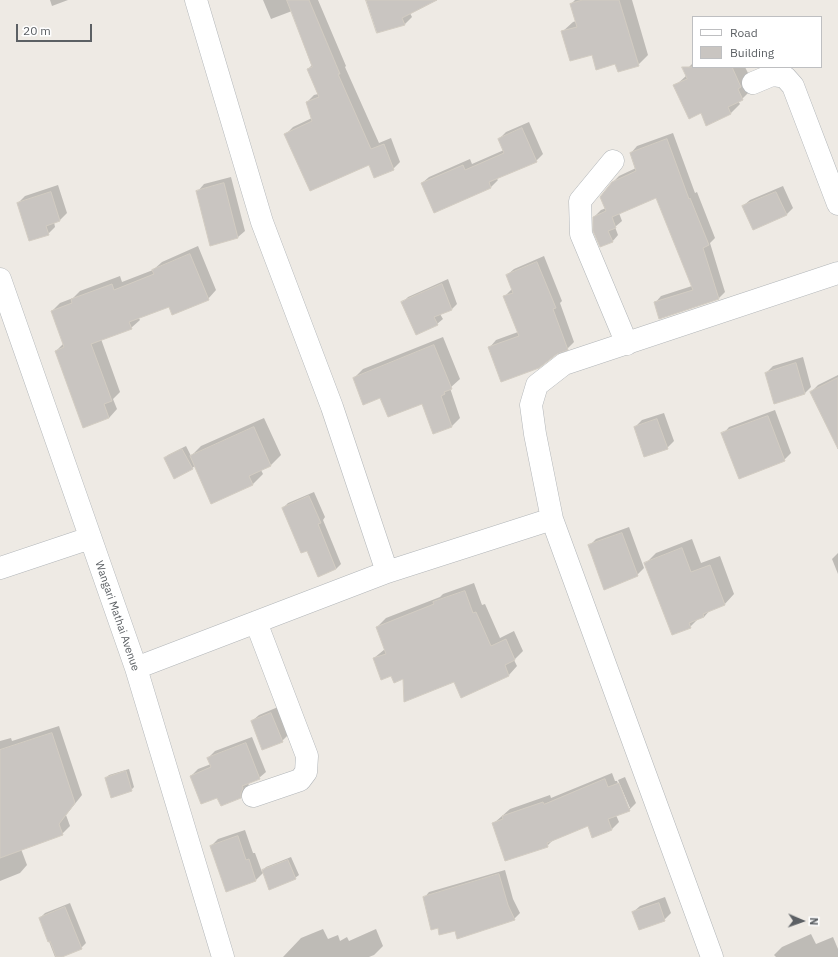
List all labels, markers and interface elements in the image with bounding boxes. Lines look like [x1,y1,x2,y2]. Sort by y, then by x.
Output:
scale bar [18,16,94,42]
legend [692,16,822,68]
text: 20 m [23,23,51,38]
text: Road [730,25,758,40]
text: Building [730,45,774,60]
street label: Wangari Mathai Avenue [92,559,142,673]
north arrow [782,901,822,941]
text: N [807,917,821,926]

